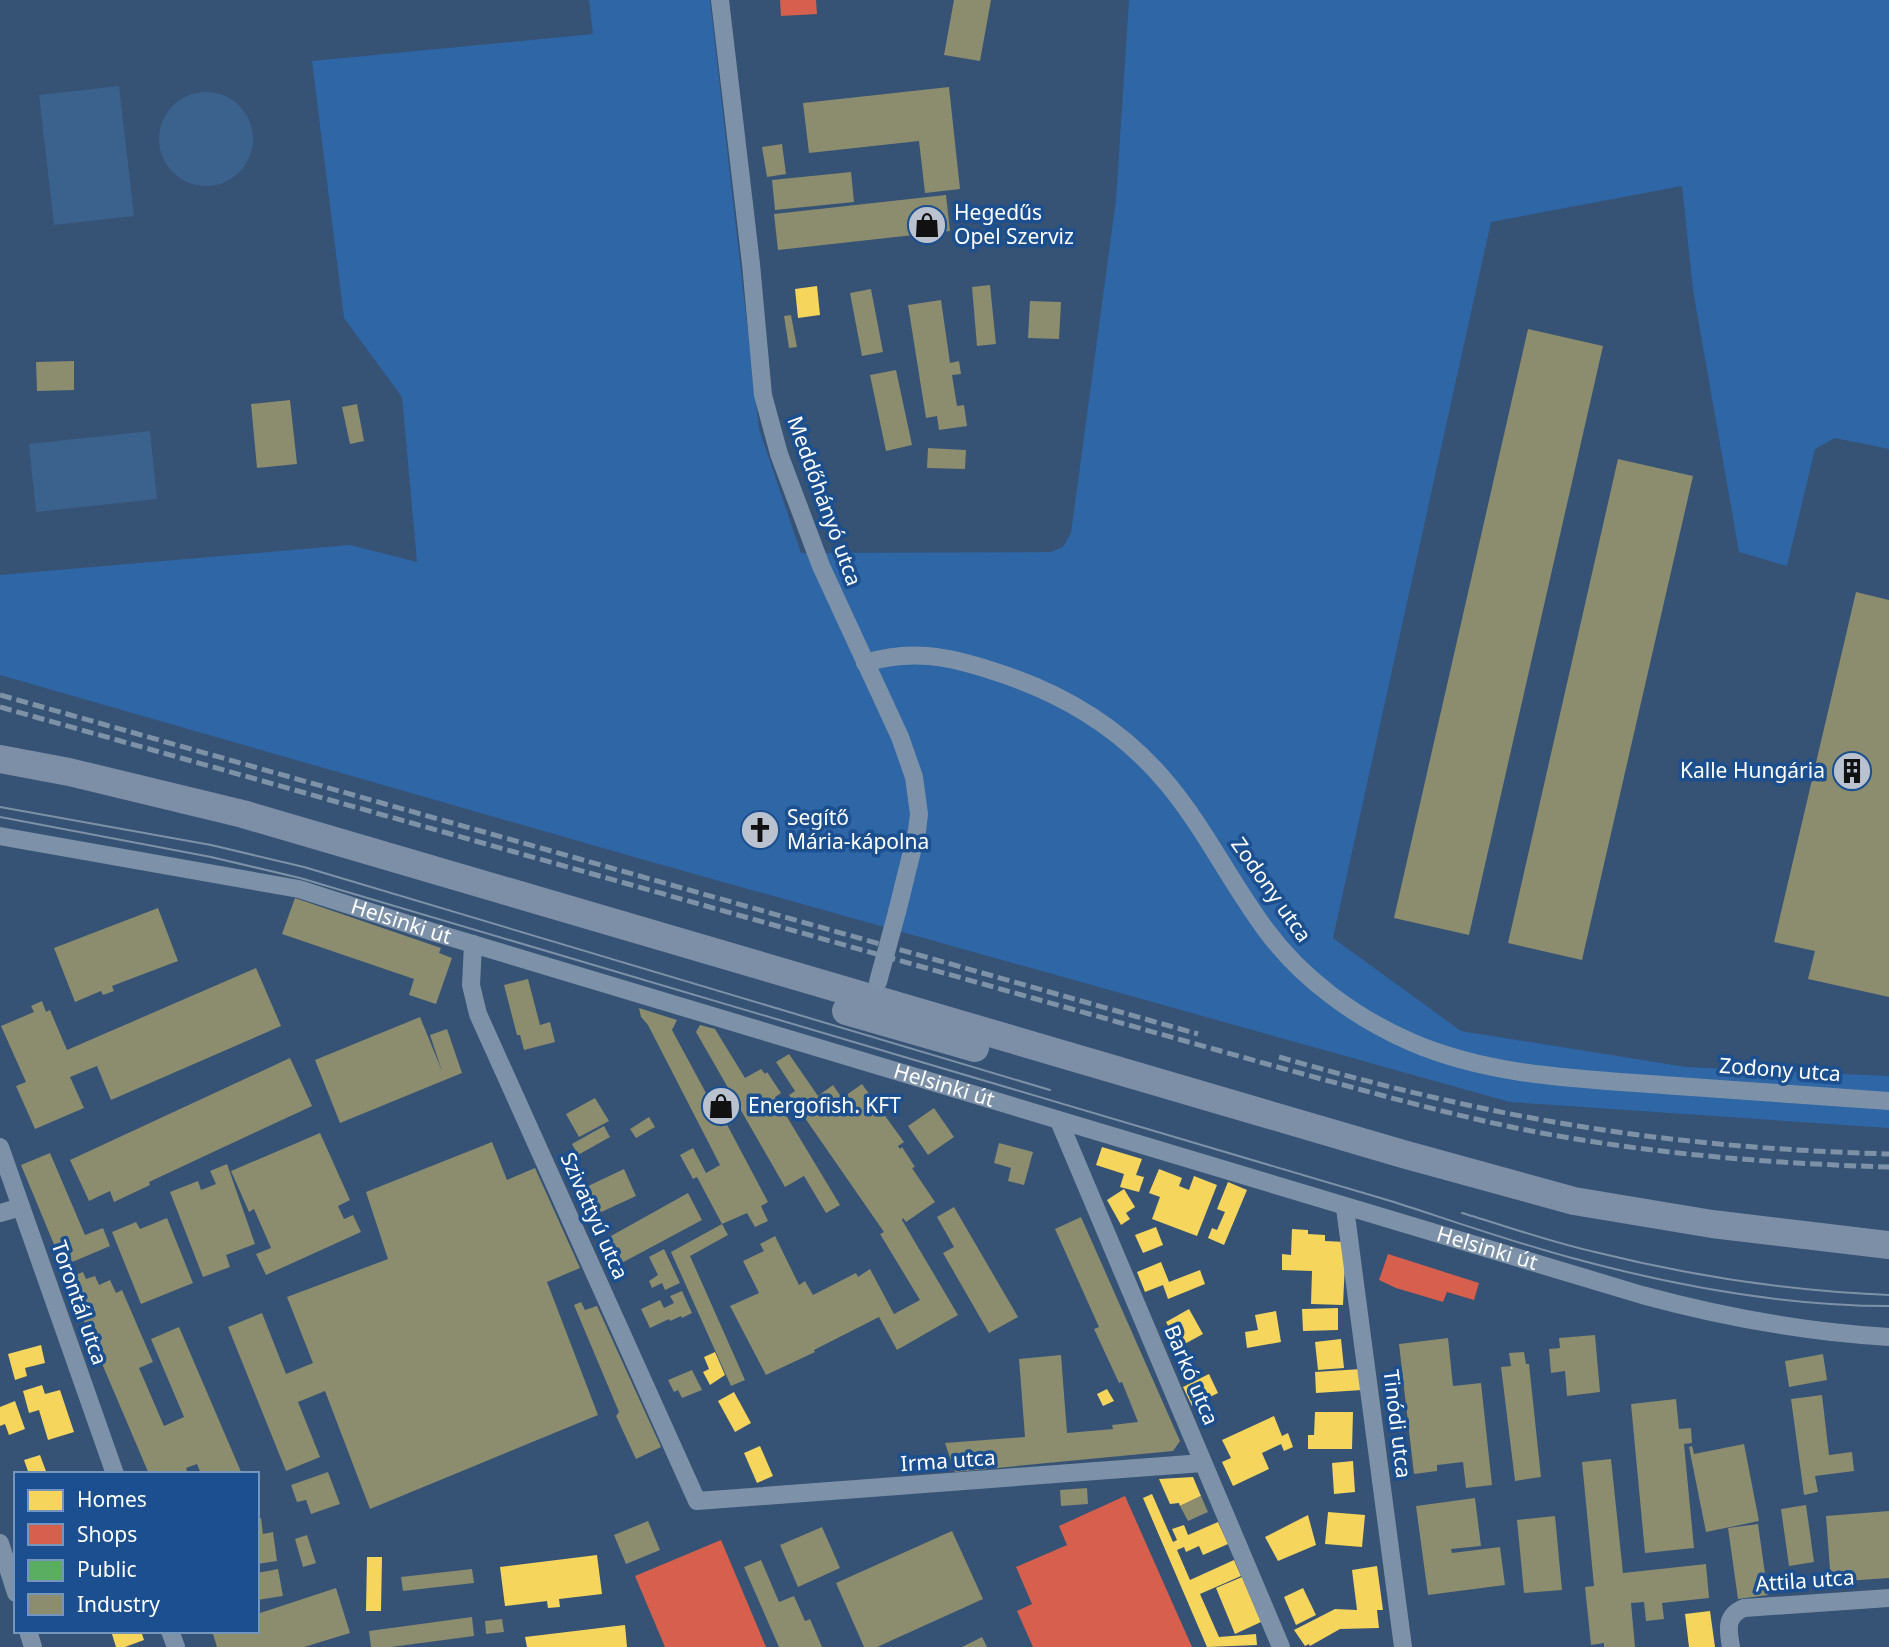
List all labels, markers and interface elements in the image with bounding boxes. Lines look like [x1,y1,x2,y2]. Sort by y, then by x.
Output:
place label: Hegedűs Opel Szerviz [954,198,1074,250]
shop icon: Hegedűs Opel Szerviz [906,204,948,246]
street label: Meddőhányó utca [781,412,869,589]
building icon: Kalle Hungária [1831,750,1873,792]
place label: Kalle Hungária [1680,756,1825,784]
place label: Segítő Mária-kápolna [787,803,929,855]
church icon: Segítő Mária-kápolna [739,809,781,851]
street label: Zodony utca [1225,831,1318,947]
street label: Helsinki út [348,892,455,950]
street label: Zodony utca [1718,1051,1842,1087]
street label: Helsinki út [891,1056,999,1113]
shop icon: Energofish. KFT [700,1085,742,1127]
place label: Energofish. KFT [748,1091,901,1119]
street label: Szivattyú utca [554,1148,635,1283]
street label: Helsinki út [1434,1219,1542,1276]
street label: Torontál utca [46,1237,114,1368]
street label: Barkó utca [1158,1320,1225,1429]
street label: Tinódi utca [1377,1368,1419,1480]
street label: Irma utca [900,1443,996,1477]
legend [14,1472,259,1633]
text: Homes [77,1485,147,1513]
text: Shops [77,1520,137,1548]
text: Public [77,1555,137,1583]
street label: Attila utca [1755,1563,1855,1597]
text: Industry [77,1590,160,1618]

